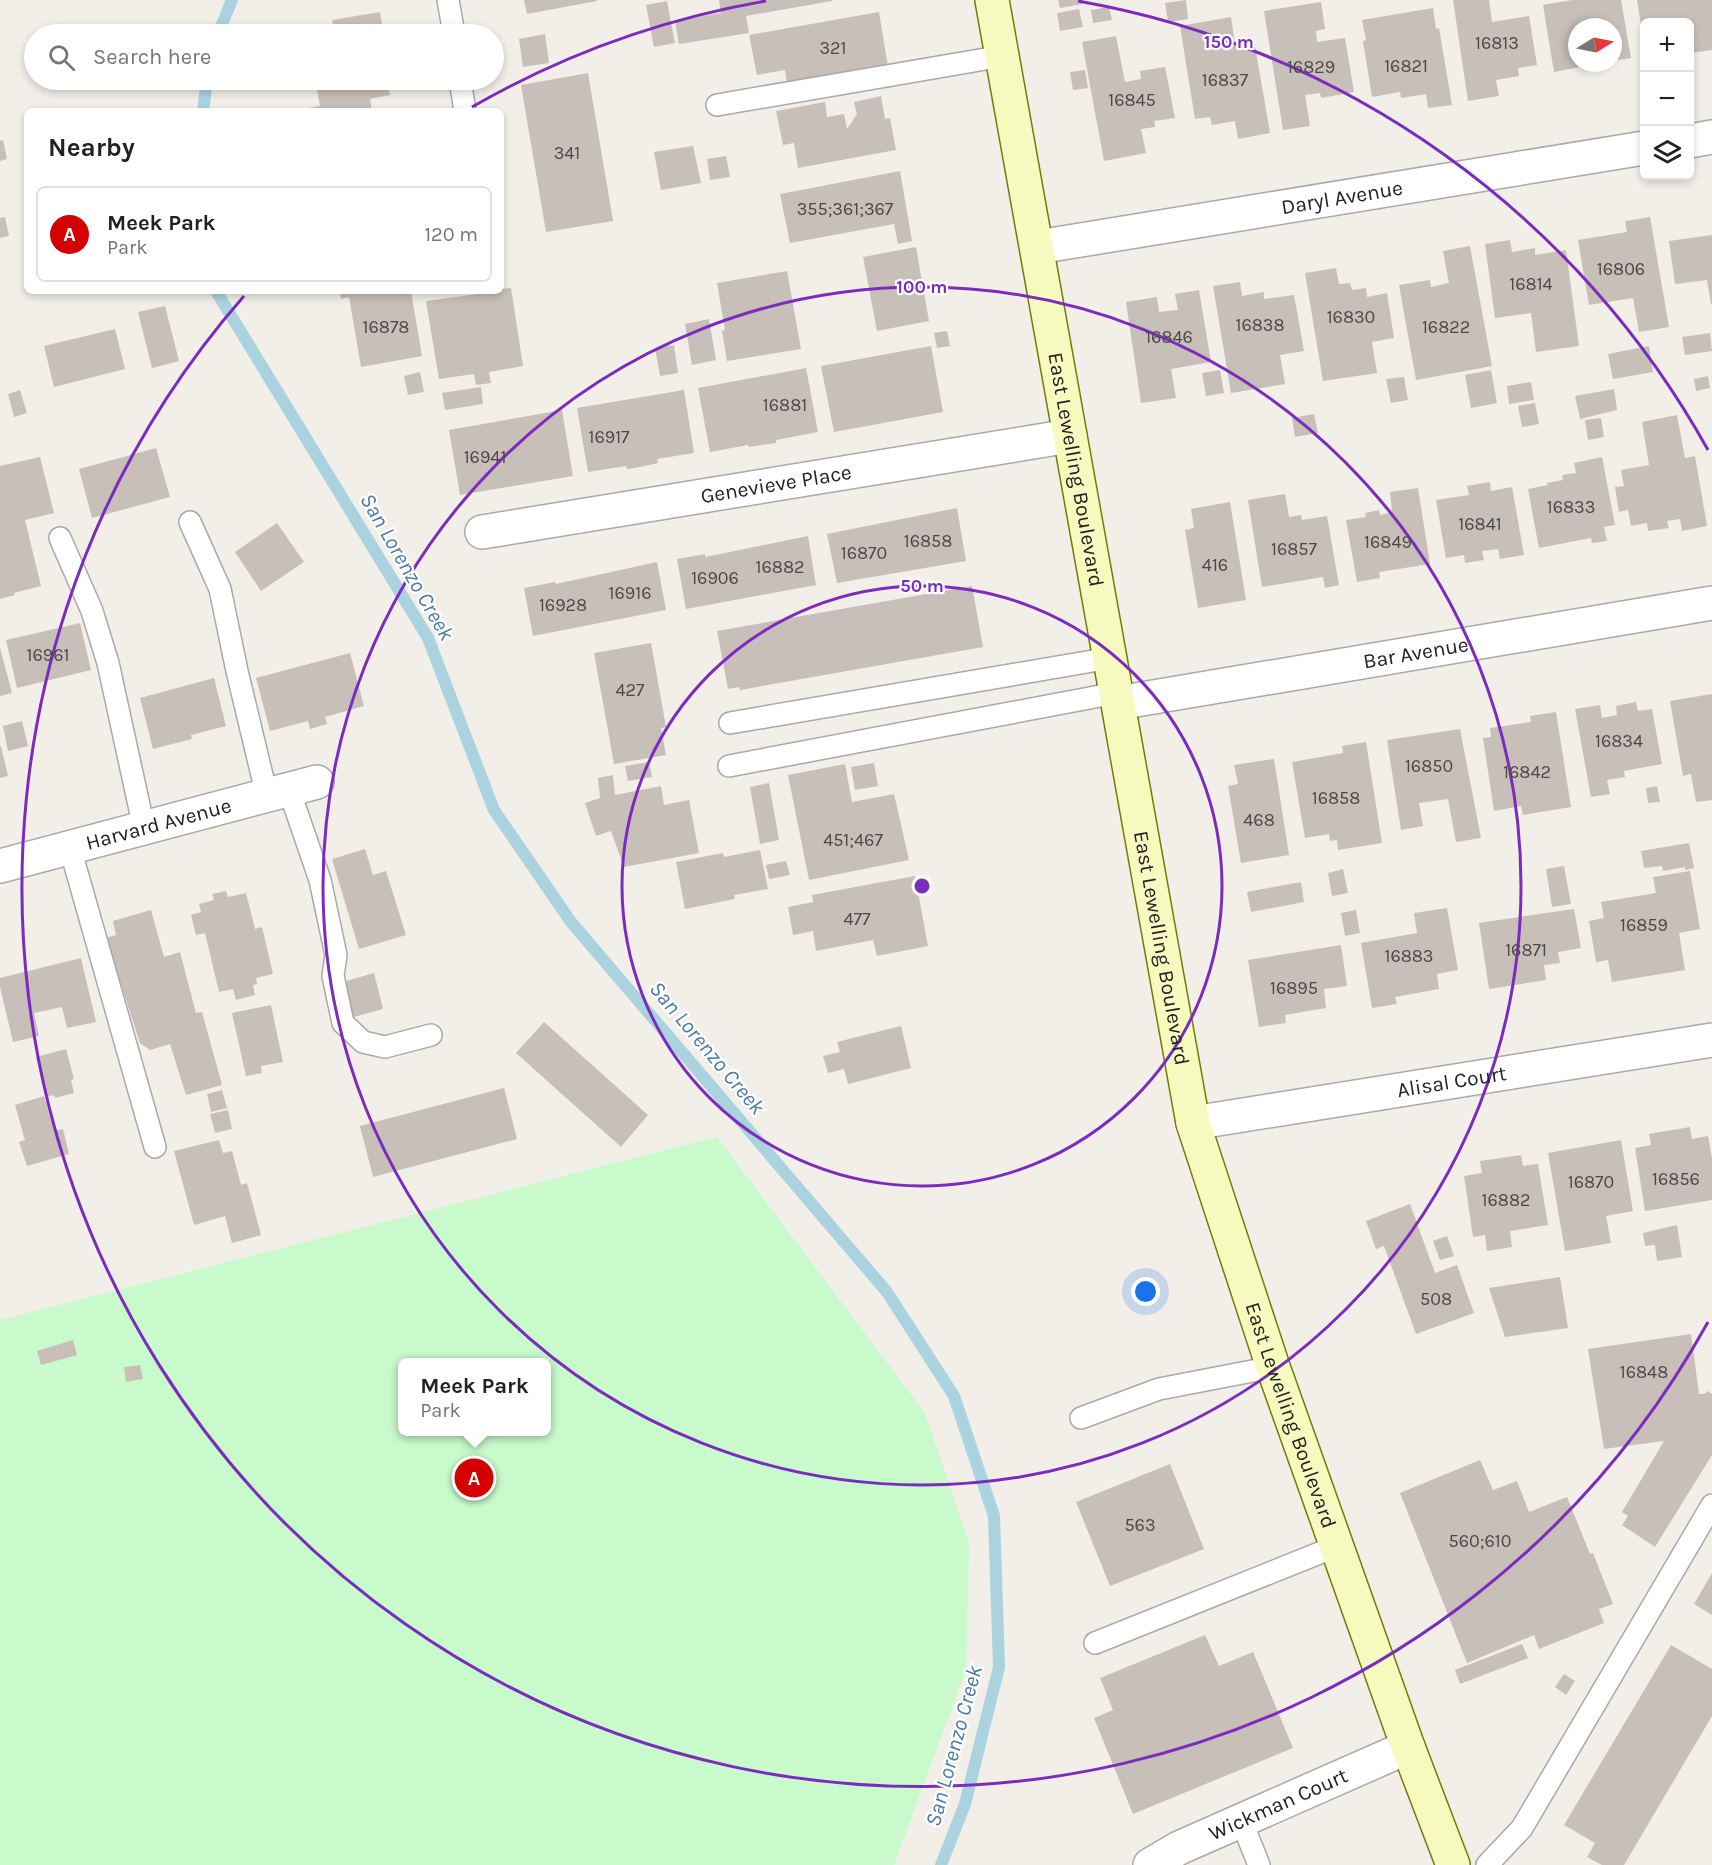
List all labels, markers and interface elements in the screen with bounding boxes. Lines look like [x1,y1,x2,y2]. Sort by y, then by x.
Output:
north arrow [1568,18,1622,72]
map controls [1640,18,1694,180]
button: + [1640,18,1694,72]
search box [24,24,504,90]
text: 150 m [1204,31,1254,53]
house number: 16813 [1475,32,1519,54]
house number: 321 [819,37,847,59]
icon: search [45,41,78,74]
text: Search here [93,44,211,70]
house number: 16821 [1384,55,1428,77]
house number: 16829 [1287,56,1335,78]
house number: 16837 [1202,69,1249,91]
button: − [1640,72,1694,126]
house number: 16845 [1108,89,1156,111]
button: layers [1640,126,1694,180]
text: Nearby [48,132,135,163]
house number: 341 [554,142,580,164]
street label: Daryl Avenue [1279,176,1405,219]
house number: 355;361;367 [797,198,894,220]
text: Meek Park [107,210,215,236]
text: A [63,223,76,246]
text: 120 m [424,223,478,246]
text: Park [107,236,148,259]
house number: 16806 [1597,258,1645,280]
house number: 16814 [1509,273,1553,295]
text: 100 m [897,276,947,298]
house number: 16830 [1327,306,1375,328]
house number: 16838 [1235,314,1285,336]
house number: 16878 [363,316,409,338]
house number: 16822 [1422,316,1470,338]
house number: 16846 [1145,326,1193,348]
street label: East Lewelling Boulevard [1043,350,1109,589]
house number: 16881 [763,394,807,416]
house number: 16917 [588,426,630,448]
house number: 16941 [464,446,506,468]
street label: Genevieve Place [699,460,853,508]
water label: San Lorenzo Creek [354,489,460,646]
house number: 16833 [1547,496,1595,518]
house number: 16841 [1458,513,1502,535]
house number: 16858 [904,530,952,552]
house number: 16849 [1364,531,1412,553]
house number: 16857 [1271,538,1318,560]
house number: 16870 [841,542,887,564]
house number: 416 [1202,554,1228,576]
house number: 16882 [756,556,804,578]
house number: 16906 [691,567,739,589]
text: 50 m [900,575,944,597]
house number: 16916 [609,582,651,604]
house number: 16928 [539,594,587,616]
street label: Bar Avenue [1361,632,1470,674]
house number: 16961 [27,644,69,666]
house number: 427 [616,679,645,701]
house number: 16834 [1595,730,1643,752]
house number: 16850 [1405,755,1453,777]
house number: 16842 [1503,761,1551,783]
house number: 16858 [1312,787,1360,809]
street label: Harvard Avenue [83,793,234,855]
house number: 468 [1243,809,1275,831]
house number: 451;467 [823,829,883,851]
street label: East Lewelling Boulevard [1129,829,1194,1067]
centre of rings [912,876,932,896]
house number: 477 [844,908,871,930]
house number: 16859 [1620,914,1668,936]
house number: 16871 [1505,939,1547,961]
house number: 16883 [1384,945,1434,967]
water label: San Lorenzo Creek [644,976,771,1120]
house number: 16895 [1270,977,1318,999]
street label: Alisal Court [1395,1061,1508,1102]
house number: 16856 [1652,1168,1700,1190]
house number: 16870 [1568,1171,1614,1193]
house number: 16882 [1482,1189,1530,1211]
your location [1131,1277,1160,1306]
house number: 508 [1420,1288,1452,1310]
street label: East Lewelling Boulevard [1241,1299,1341,1531]
popup [398,1358,551,1436]
house number: 16848 [1620,1361,1668,1383]
text: Meek Park [420,1373,529,1399]
text: Park [420,1399,461,1422]
pin: A [454,1456,494,1500]
house number: 563 [1124,1514,1156,1536]
house number: 560;610 [1449,1530,1511,1552]
water label: San Lorenzo Creek [920,1662,988,1829]
street label: Wickman Court [1205,1763,1351,1845]

